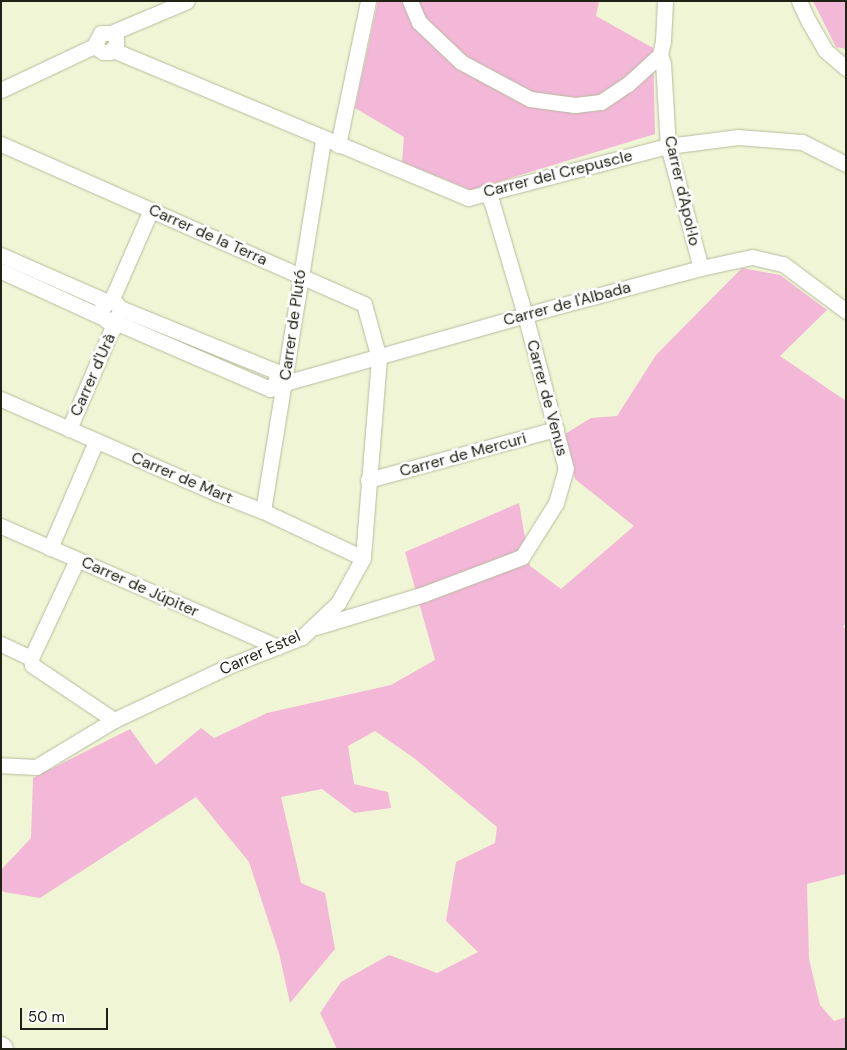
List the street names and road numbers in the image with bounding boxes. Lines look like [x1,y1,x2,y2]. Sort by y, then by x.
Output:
street label: Carrer d'Apol·lo [660,134,704,248]
street label: Carrer del Crepuscle [481,146,635,202]
street label: Carrer de la Terra [146,200,270,270]
street label: Carrer de Plutó [276,268,310,382]
street label: Carrer de l'Albada [501,278,633,330]
street label: Carrer d'Urà [66,331,120,419]
street label: Carrer de Venus [522,338,572,458]
street label: Carrer de Mercuri [397,429,529,481]
street label: Carrer de Mart [128,448,236,508]
street label: Carrer de Júpiter [78,553,202,621]
street label: Carrer Estel [217,627,303,679]

